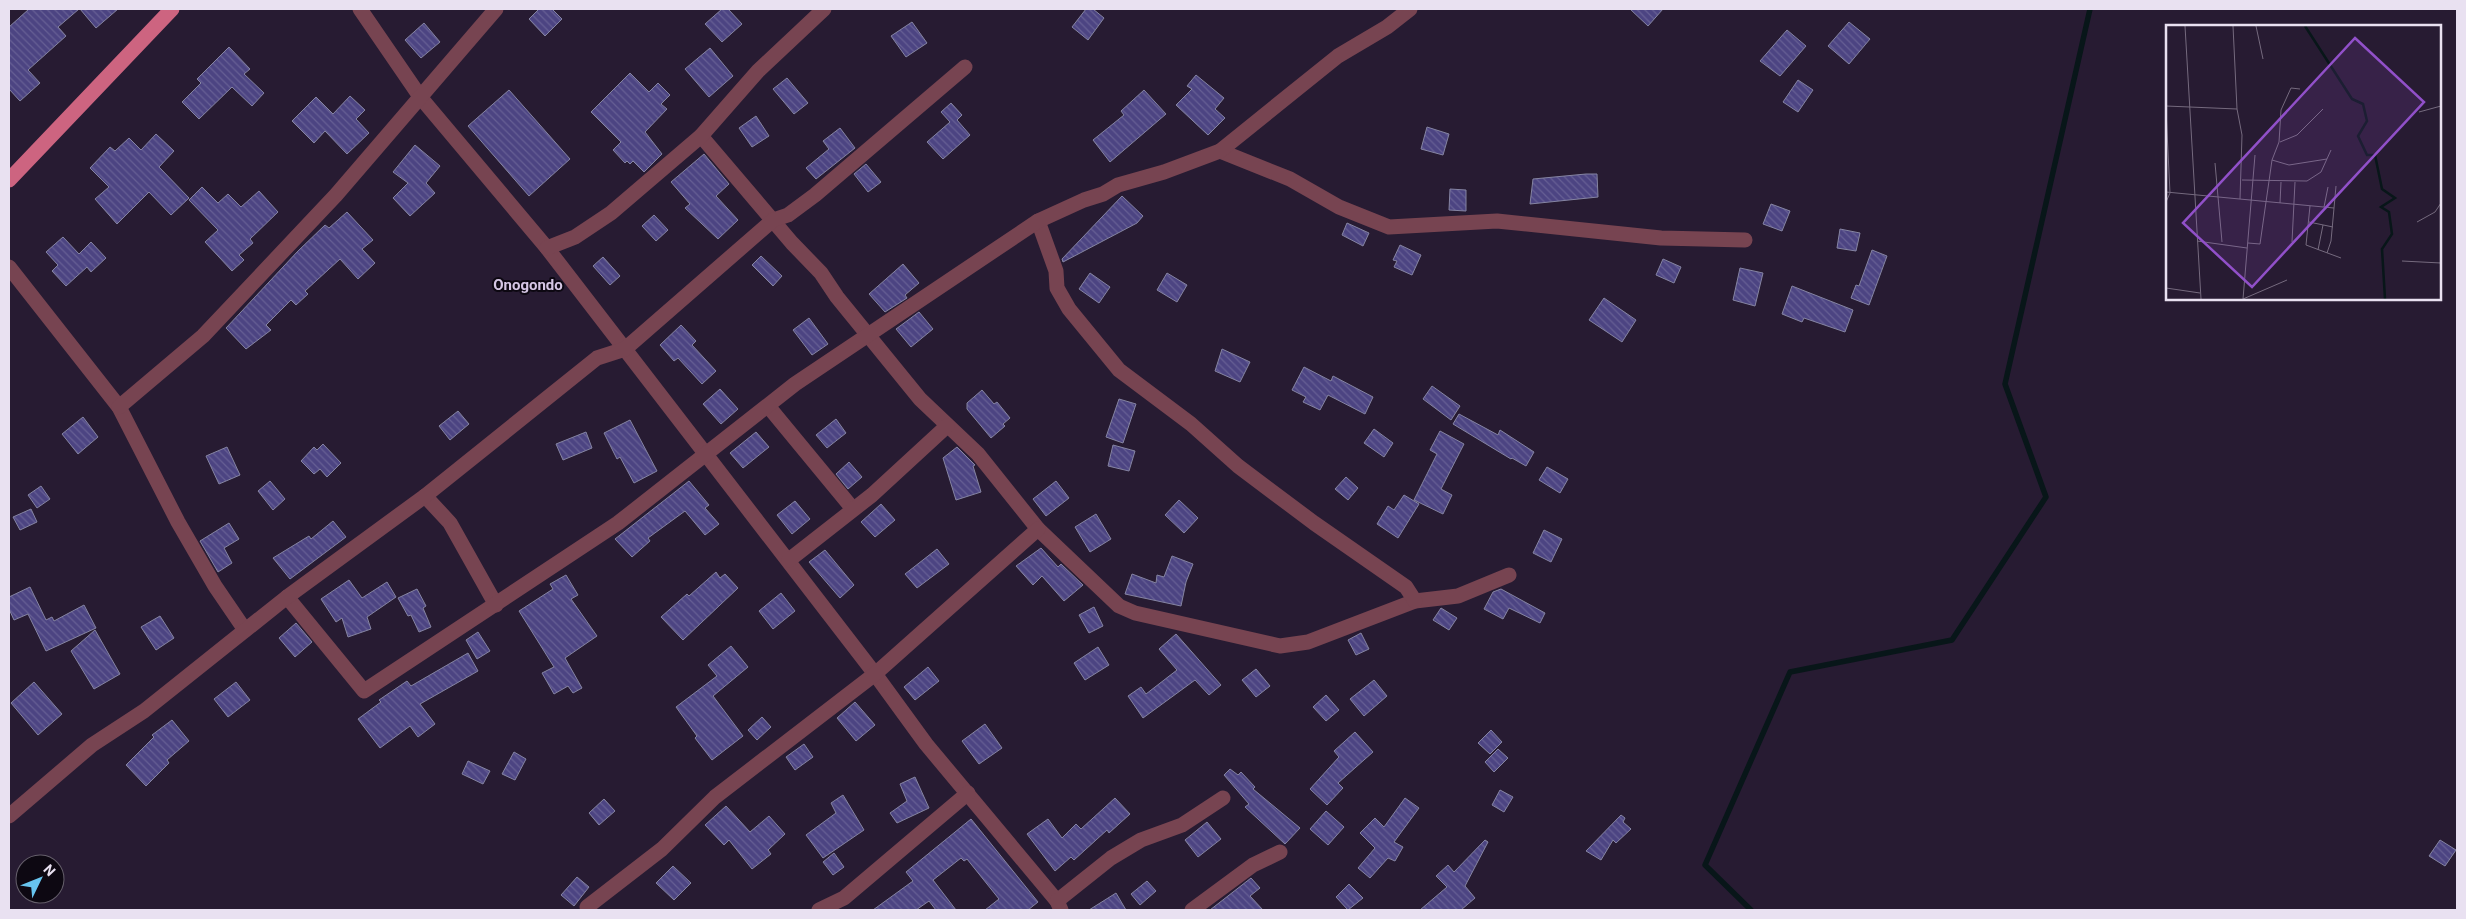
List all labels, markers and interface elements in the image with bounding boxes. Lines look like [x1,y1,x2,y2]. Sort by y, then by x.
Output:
inset map [2166,25,2441,300]
district label: Onogondo [493,276,563,294]
north arrow [15,854,65,904]
text: N [40,861,59,879]

